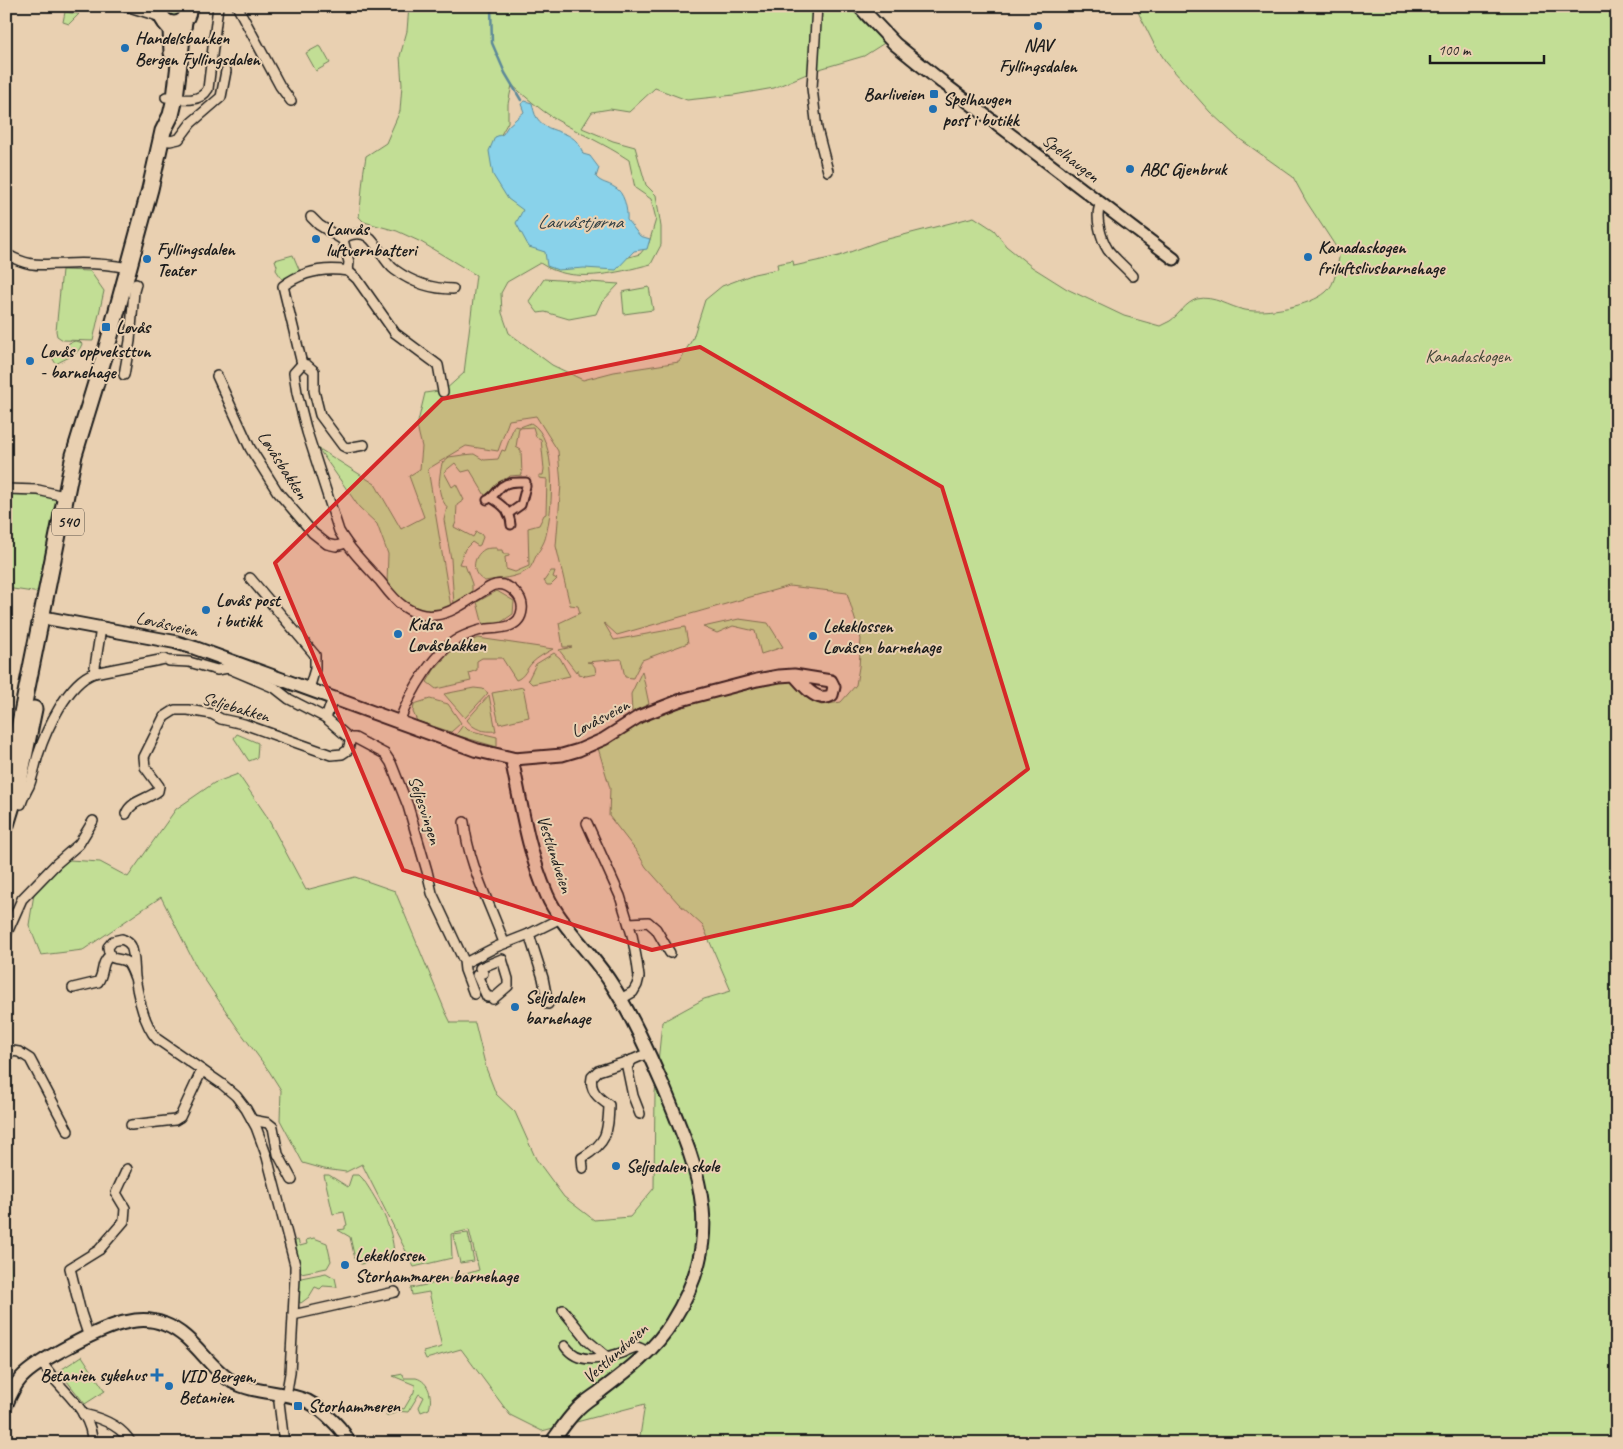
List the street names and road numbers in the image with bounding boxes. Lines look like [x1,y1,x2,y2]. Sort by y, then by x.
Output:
street label: Spelhaugen [1038,129,1105,188]
street label: Løvåsbakken [253,427,314,504]
road number: 540 [52,508,84,536]
street label: Løvåsveien [134,606,201,642]
street label: Seljebakken [200,687,273,727]
street label: Løvåsveien [567,693,634,743]
street label: Seljesvingen [404,773,447,848]
street label: Vestlundveien [532,812,578,896]
street label: Vestlundveien [578,1317,653,1388]

